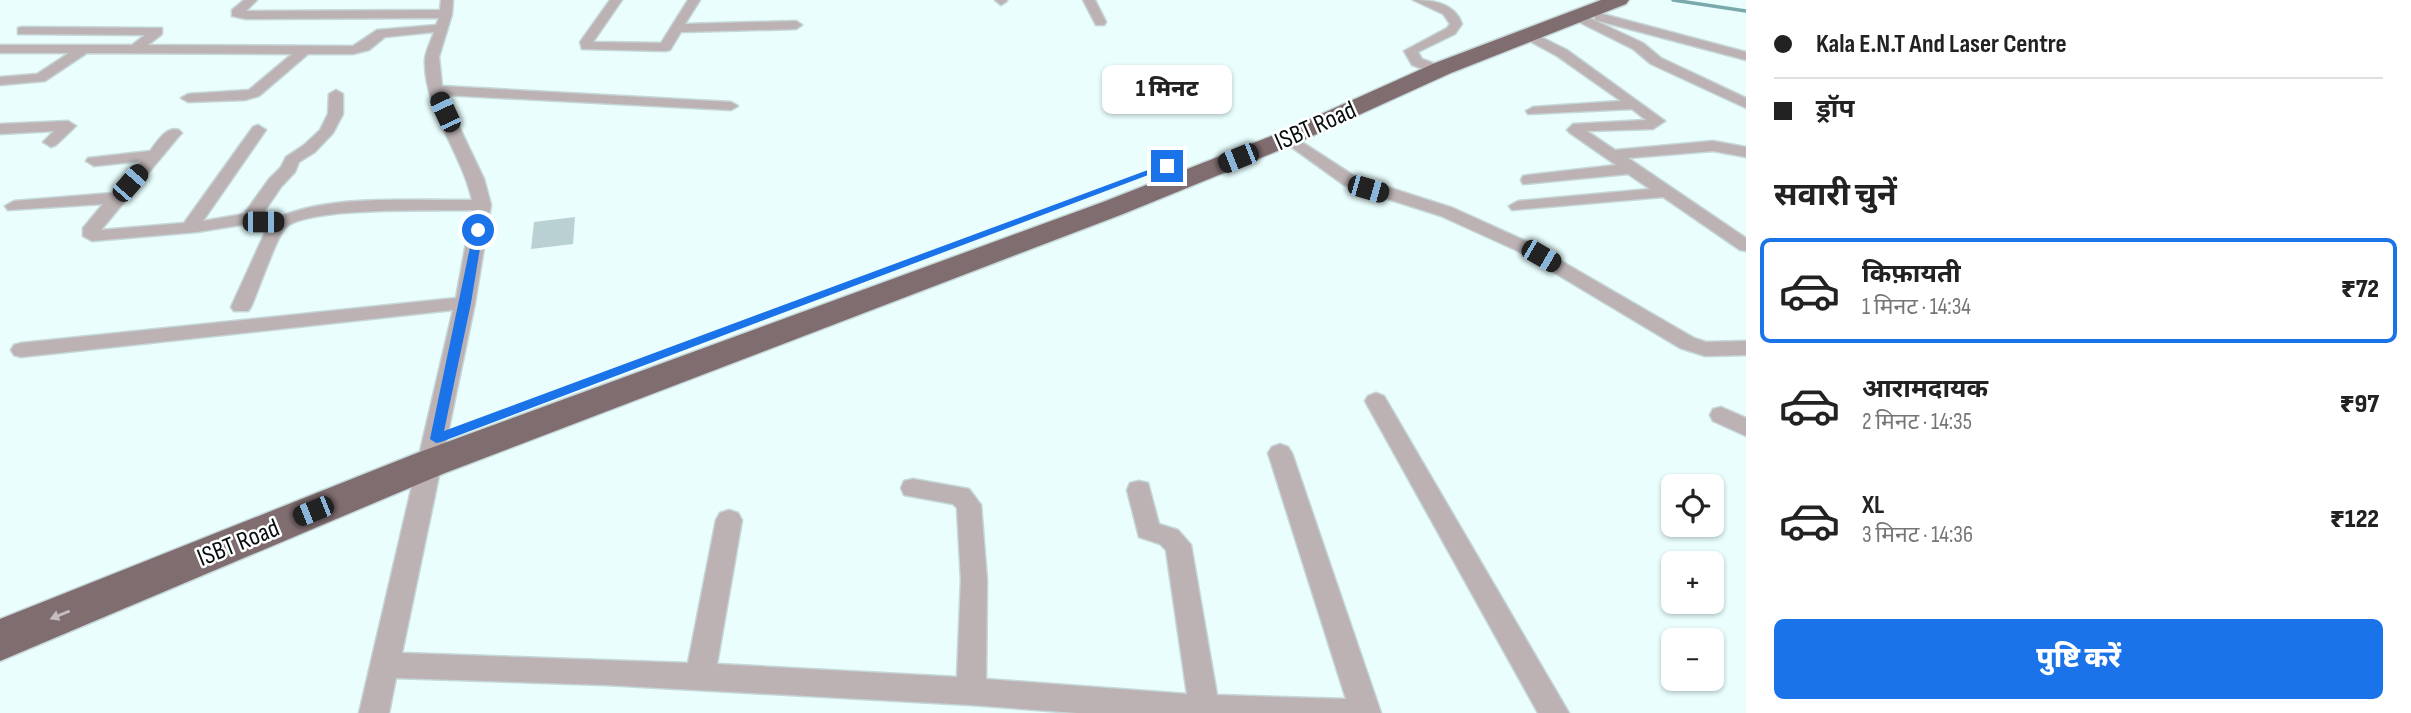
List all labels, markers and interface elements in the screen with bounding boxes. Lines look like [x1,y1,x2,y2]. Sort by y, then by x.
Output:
text: Kala E.N.T And Laser Centre [1816,29,2067,60]
callout: 1 मिनट [1102,64,1232,114]
text: 1 मिनट [1136,75,1198,103]
car [427,89,464,135]
text: ड्रॉप [1816,94,1854,125]
street label: ISBT Road [1270,95,1361,158]
car [1215,140,1262,176]
route end [1151,150,1183,182]
car [109,160,152,206]
car [1345,173,1392,205]
text: सवारी चुनें [1774,176,1897,215]
car [243,212,285,233]
route start [462,214,494,246]
car [1518,236,1565,276]
icon: car [1778,259,1841,322]
text: किफ़ायती [1862,259,1961,290]
text: ₹72 [2341,274,2379,305]
text: 1 मिनट · 14:34 [1862,293,1971,321]
icon: car [1778,374,1841,437]
text: आरामदायक [1862,374,1988,405]
text: ₹97 [2340,389,2379,420]
text: 2 मिनट · 14:35 [1862,408,1972,436]
map controls [1661,474,1724,691]
button: locate [1661,474,1724,537]
icon: car [1778,489,1841,552]
text: XL [1862,490,1884,521]
car [290,493,337,529]
text: ₹122 [2330,504,2379,535]
street label: ISBT Road [193,513,284,574]
text: 3 मिनट · 14:36 [1862,521,1973,549]
button: + [1661,551,1724,614]
one-way arrow [50,610,71,621]
button: पुष्टि करें [1774,619,2383,699]
button: − [1661,628,1724,691]

